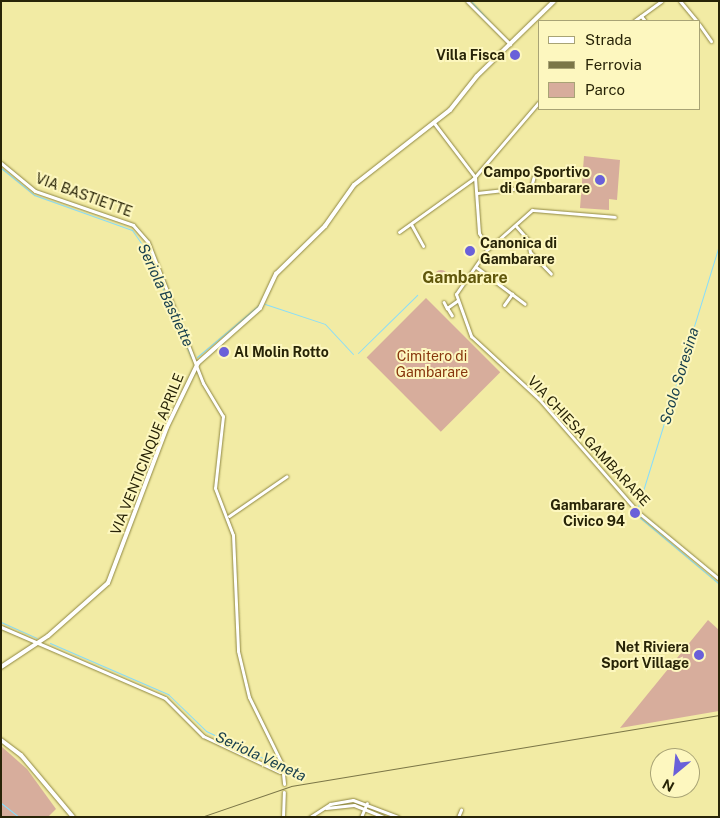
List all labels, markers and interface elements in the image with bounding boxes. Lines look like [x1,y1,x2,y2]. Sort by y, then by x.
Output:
legend [538,20,700,110]
text: Strada [585,31,632,48]
place label: Villa Fisca [436,47,505,63]
marker: Villa Fisca [509,49,521,61]
text: Ferrovia [585,56,642,73]
text: Parco [585,81,625,98]
place label: Campo Sportivo di Gambarare [483,164,590,196]
street label: VIA BASTIETTE [33,170,135,220]
marker: Campo Sportivo di Gambarare [594,174,606,186]
place label: Canonica di Gambarare [480,235,557,268]
water label: Seriola Bastiette [134,241,198,349]
marker: Canonica di Gambarare [464,245,476,257]
district label: Gambarare [422,268,508,288]
water label: Scolo Soresina [656,325,702,427]
place label: Al Molin Rotto [234,344,329,360]
marker: Al Molin Rotto [218,346,230,358]
park label: Cimitero di Gambarare [396,348,468,381]
street label: VIA VENTICINQUE APRILE [107,371,187,537]
street label: VIA CHIESA GAMBARARE [524,372,654,510]
place label: Gambarare Civico 94 [550,497,625,530]
marker: Gambarare Civico 94 [629,507,641,519]
place label: Net Riviera Sport Village [601,639,689,672]
marker: Net Riviera Sport Village [693,649,705,661]
water label: Seriola Veneta [213,727,309,785]
north arrow [650,748,700,798]
text: N [660,776,677,795]

